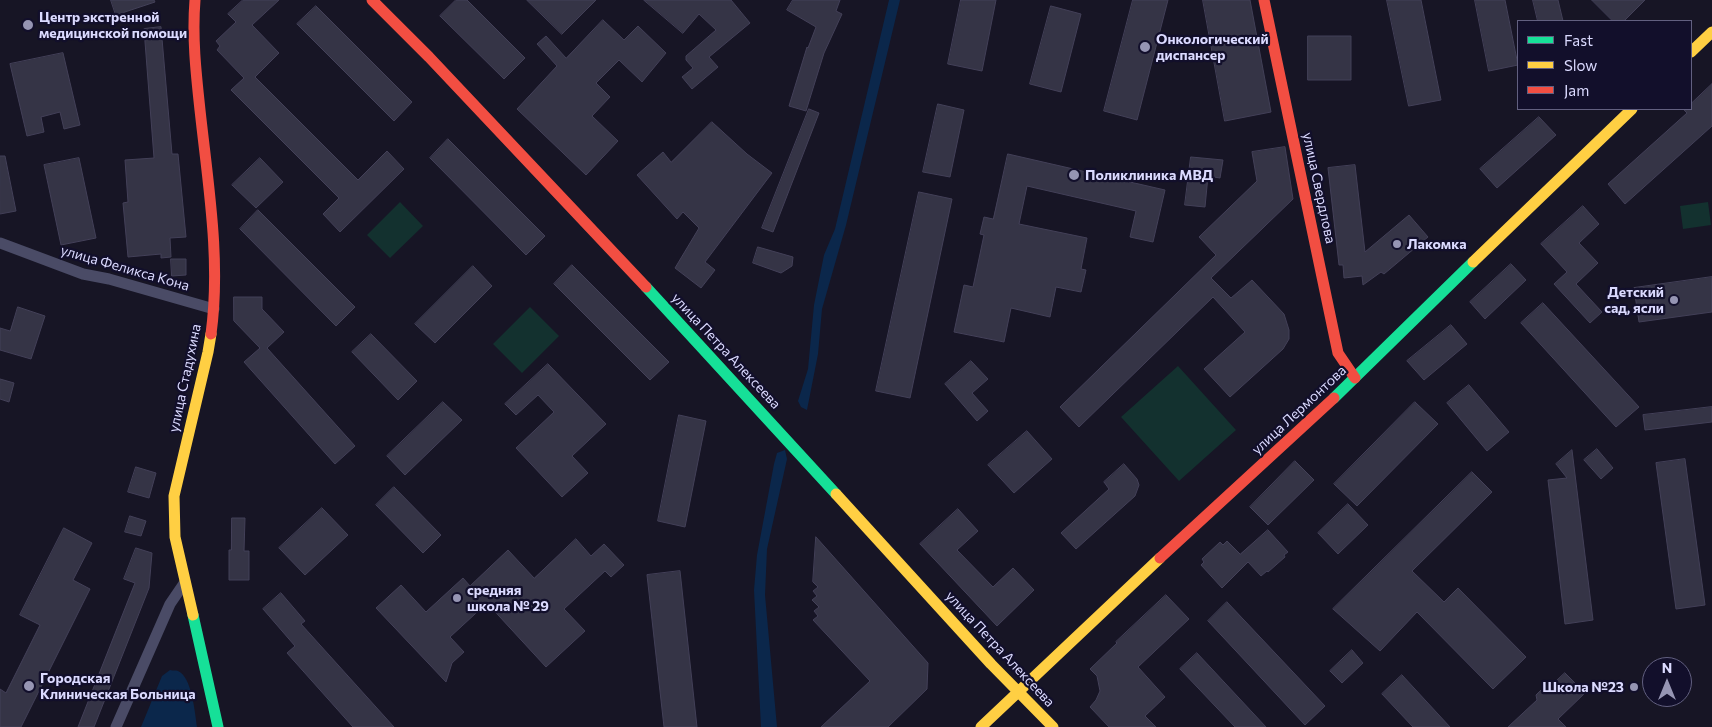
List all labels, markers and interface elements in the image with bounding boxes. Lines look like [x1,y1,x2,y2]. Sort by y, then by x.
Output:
place label: Центр экстренной медицинской помощи [39,9,187,41]
marker: Центр экстренной медицинской помощи [21,18,35,32]
legend [1517,20,1692,110]
place label: Онкологический диспансер [1156,31,1269,64]
text: Fast [1564,31,1593,49]
marker: Онкологический диспансер [1138,40,1152,54]
text: Slow [1564,56,1597,74]
text: Jam [1564,81,1589,99]
street label: улица Свердлова [1299,131,1339,245]
place label: Поликлиника МВД [1085,167,1213,183]
marker: Поликлиника МВД [1067,168,1081,182]
place label: Лакомка [1407,236,1466,252]
marker: Лакомка [1391,238,1403,250]
street label: улица Феликса Кона [59,242,191,294]
place label: Детский сад, ясли [1604,284,1664,316]
street label: улица Петра Алексеева [668,290,784,412]
marker: Детский сад, ясли [1668,294,1680,306]
street label: улица Стадухина [165,322,205,434]
street label: улица Лермонтова [1248,362,1350,458]
place label: средняя школа № 29 [467,582,549,614]
street label: улица Петра Алексеева [942,588,1058,710]
marker: средняя школа № 29 [451,592,463,604]
north arrow [1642,657,1692,707]
text: N [1662,659,1672,676]
place label: Городская Клиническая Больница [40,670,195,702]
marker: Городская Клиническая Больница [22,679,36,693]
place label: Школа №23 [1542,679,1624,695]
marker: Школа №23 [1628,681,1640,693]

